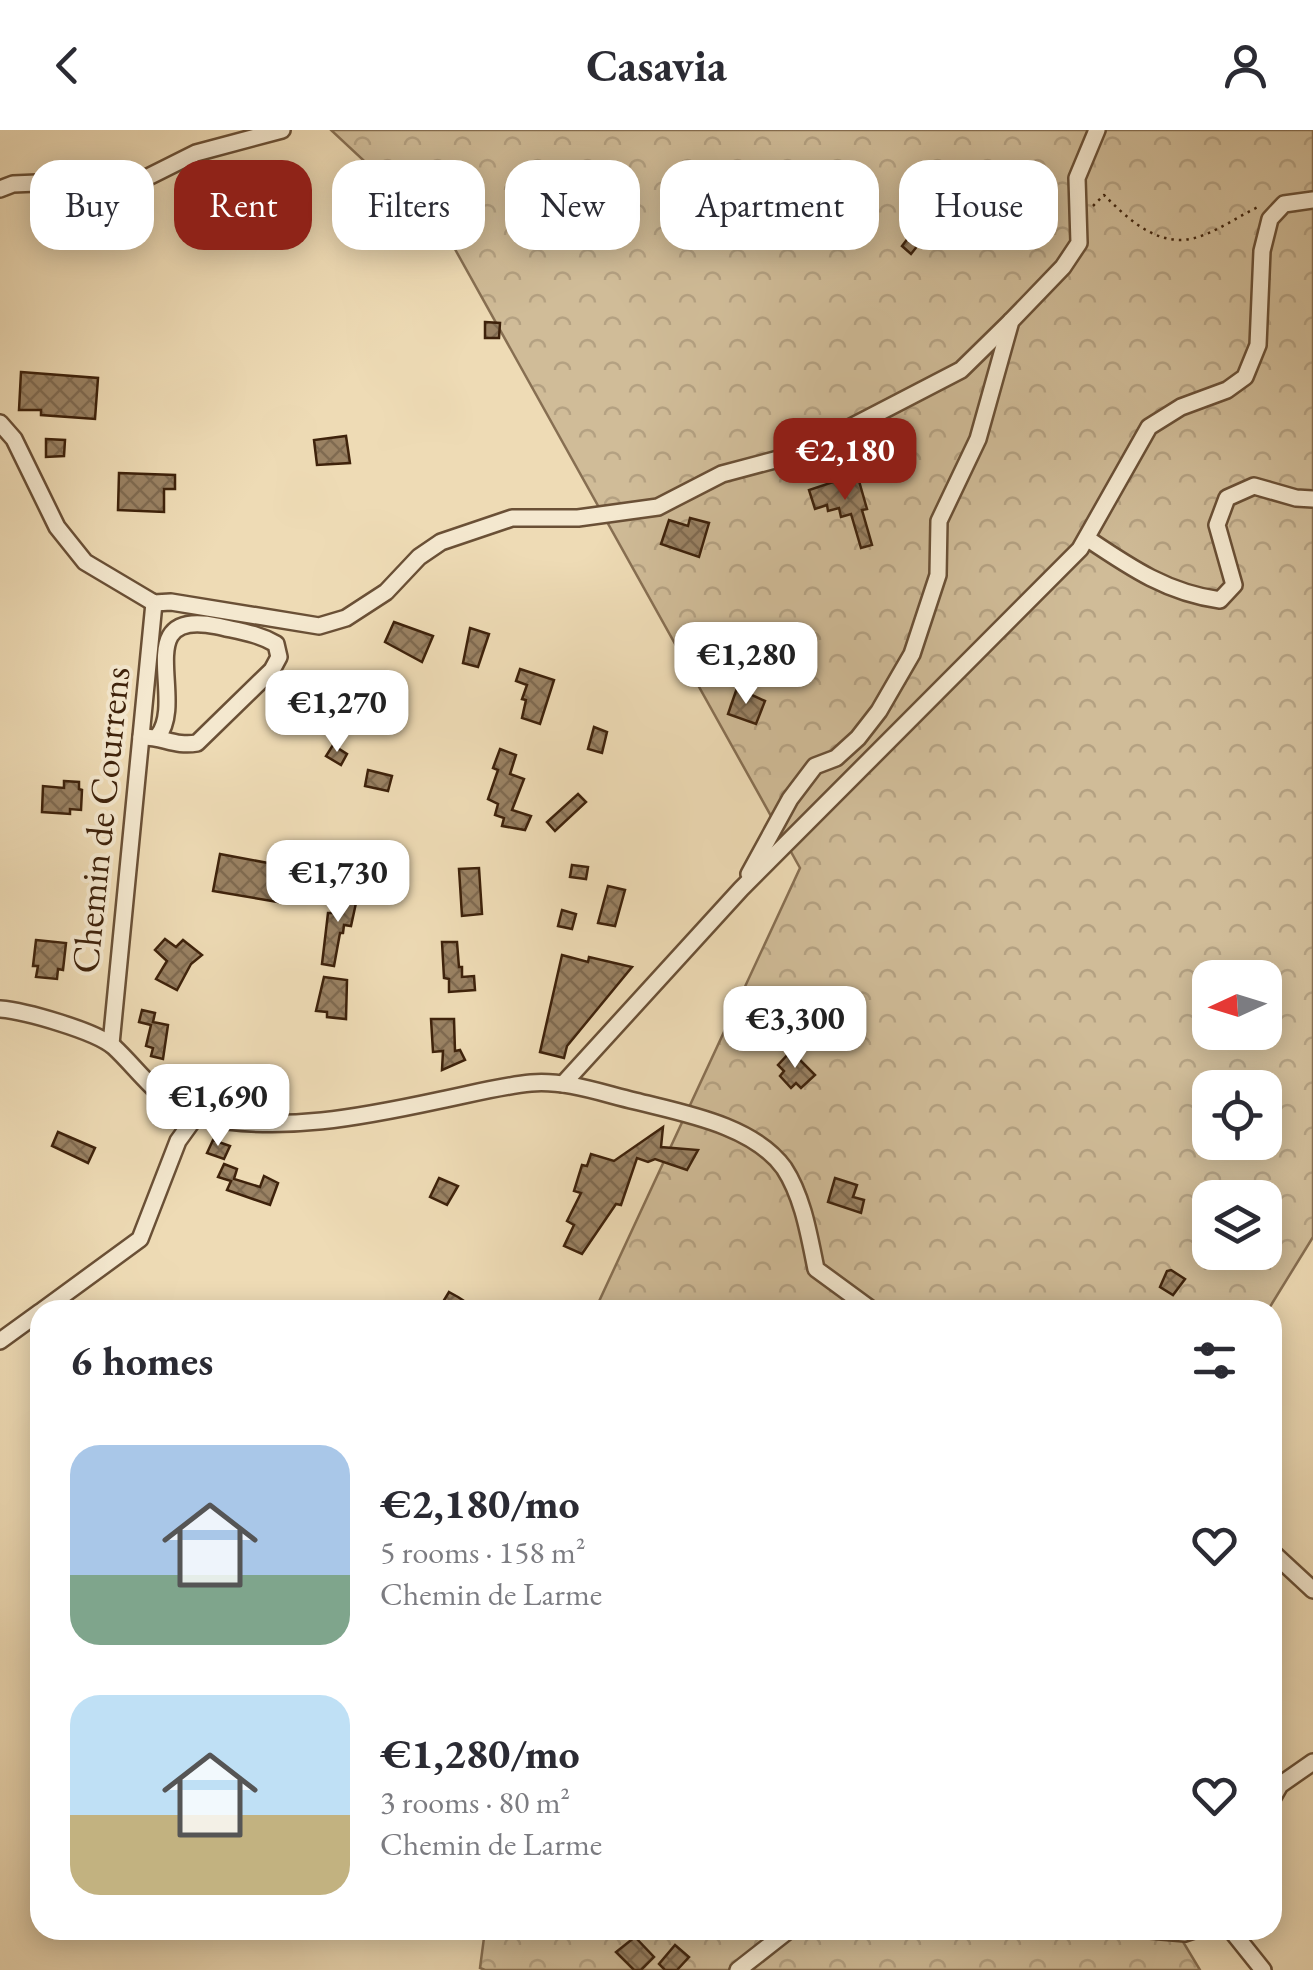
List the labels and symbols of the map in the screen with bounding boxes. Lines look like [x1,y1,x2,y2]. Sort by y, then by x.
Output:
pin: €2,180 [764,418,926,503]
pin: €1,280 [665,622,827,707]
street label: Chemin de Courrens [60,664,140,976]
pin: €1,270 [256,670,418,755]
pin: €1,730 [257,840,419,925]
north arrow [1192,960,1282,1050]
pin: €3,300 [714,986,876,1071]
pin: €1,690 [137,1064,299,1149]

